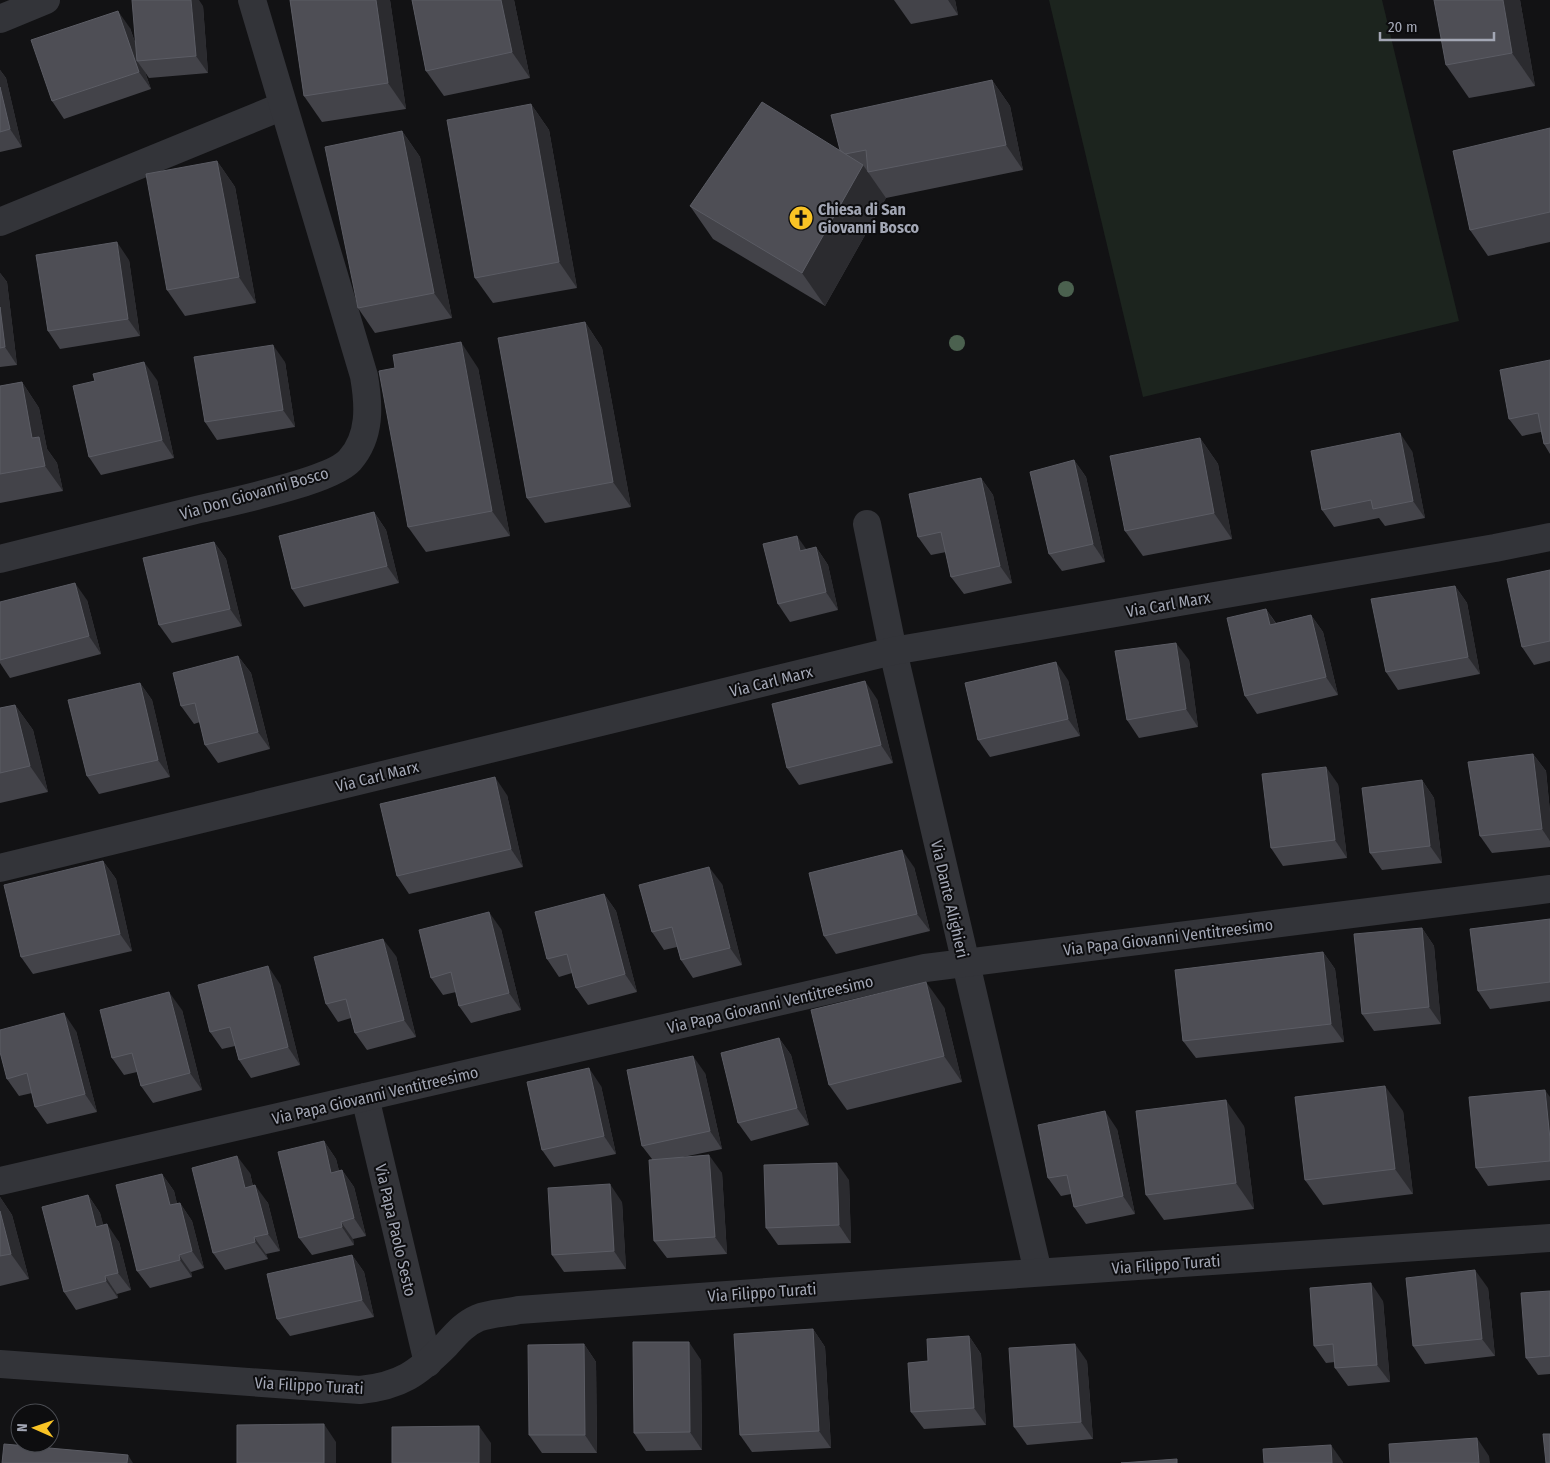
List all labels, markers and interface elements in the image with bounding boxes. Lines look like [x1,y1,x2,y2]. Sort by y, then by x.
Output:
scale bar [1380,10,1494,42]
text: 20 m [1388,18,1418,36]
place label: Chiesa di San Giovanni Bosco [818,200,920,237]
church icon: Chiesa di San Giovanni Bosco [788,205,814,231]
street label: Via Don Giovanni Bosco [178,463,331,524]
street label: Via Carl Marx [1125,588,1212,621]
street label: Via Carl Marx [728,662,815,701]
street label: Via Carl Marx [334,757,421,796]
street label: Via Dante Alighieri [927,838,972,960]
street label: Via Papa Giovanni Ventitreesimo [1062,915,1274,960]
street label: Via Papa Giovanni Ventitreesimo [665,971,875,1037]
street label: Via Papa Giovanni Ventitreesimo [270,1062,480,1128]
street label: Via Papa Paolo Sesto [371,1162,420,1298]
street label: Via Filippo Turati [1111,1251,1221,1278]
street label: Via Filippo Turati [707,1279,817,1306]
street label: Via Filippo Turati [254,1373,364,1398]
north arrow [10,1403,60,1453]
text: N [14,1423,31,1432]

